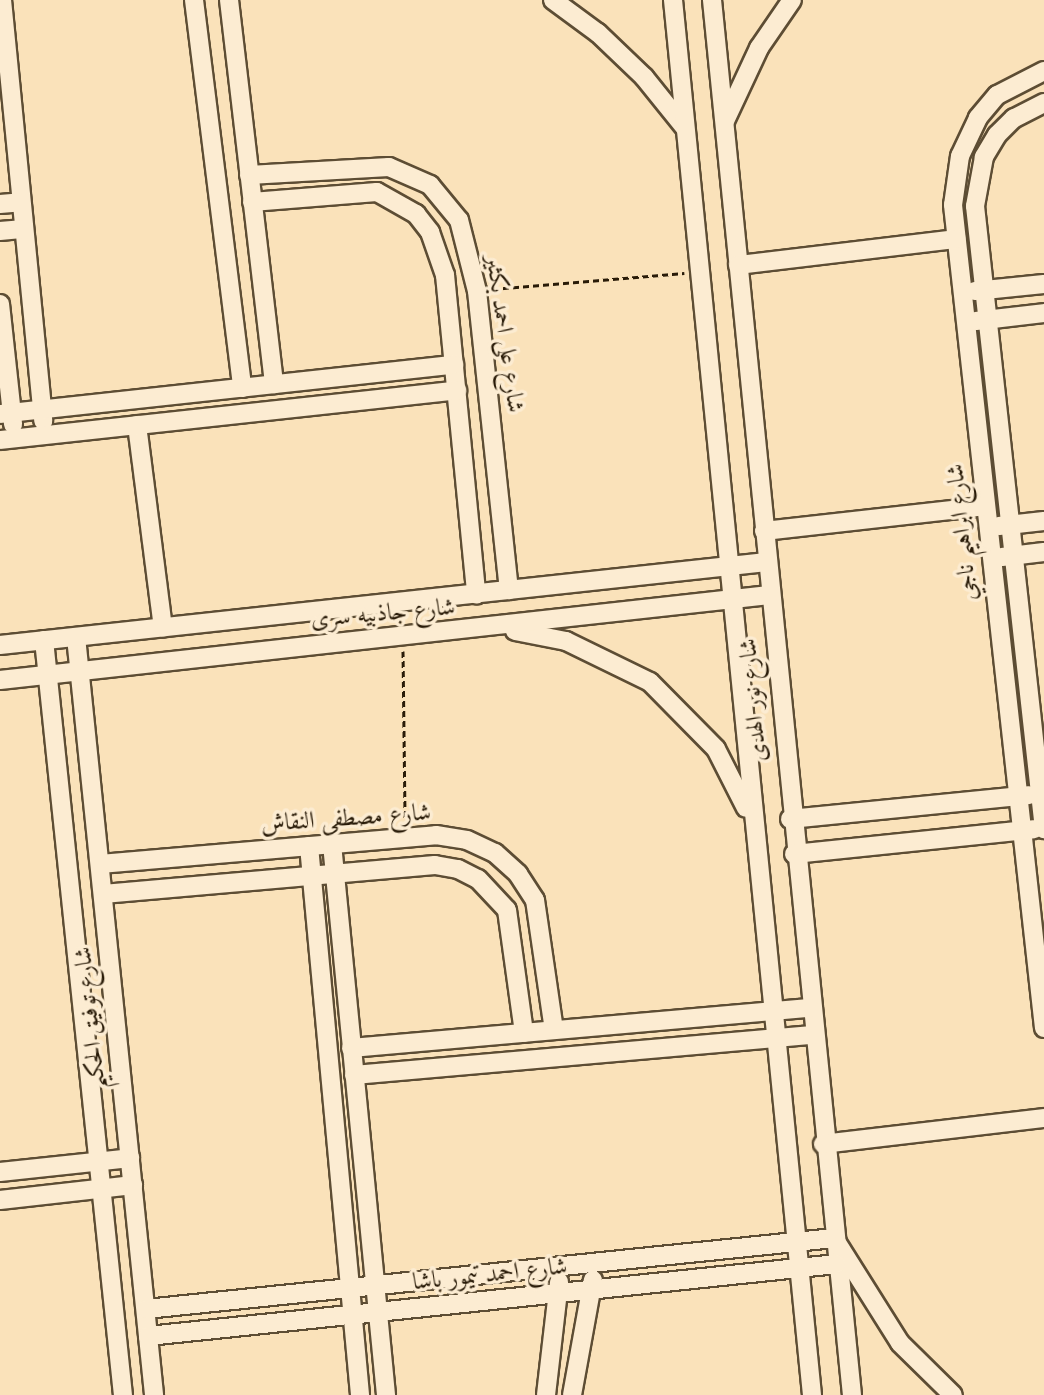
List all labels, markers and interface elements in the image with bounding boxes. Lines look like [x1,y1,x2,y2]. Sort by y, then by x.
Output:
street label: شارع على احمد بكثير [478,253,528,415]
street label: شارع ابراهيم ناجي [942,462,986,602]
street label: شارع جاذبيه سرى [310,594,456,636]
street label: شارع نور الهدى [735,637,775,763]
street label: شارع مصطفى النقاش [260,800,432,840]
street label: شارع توفيق الحكيم [70,945,114,1091]
street label: شارع احمد تيمور باشا [411,1254,569,1298]

